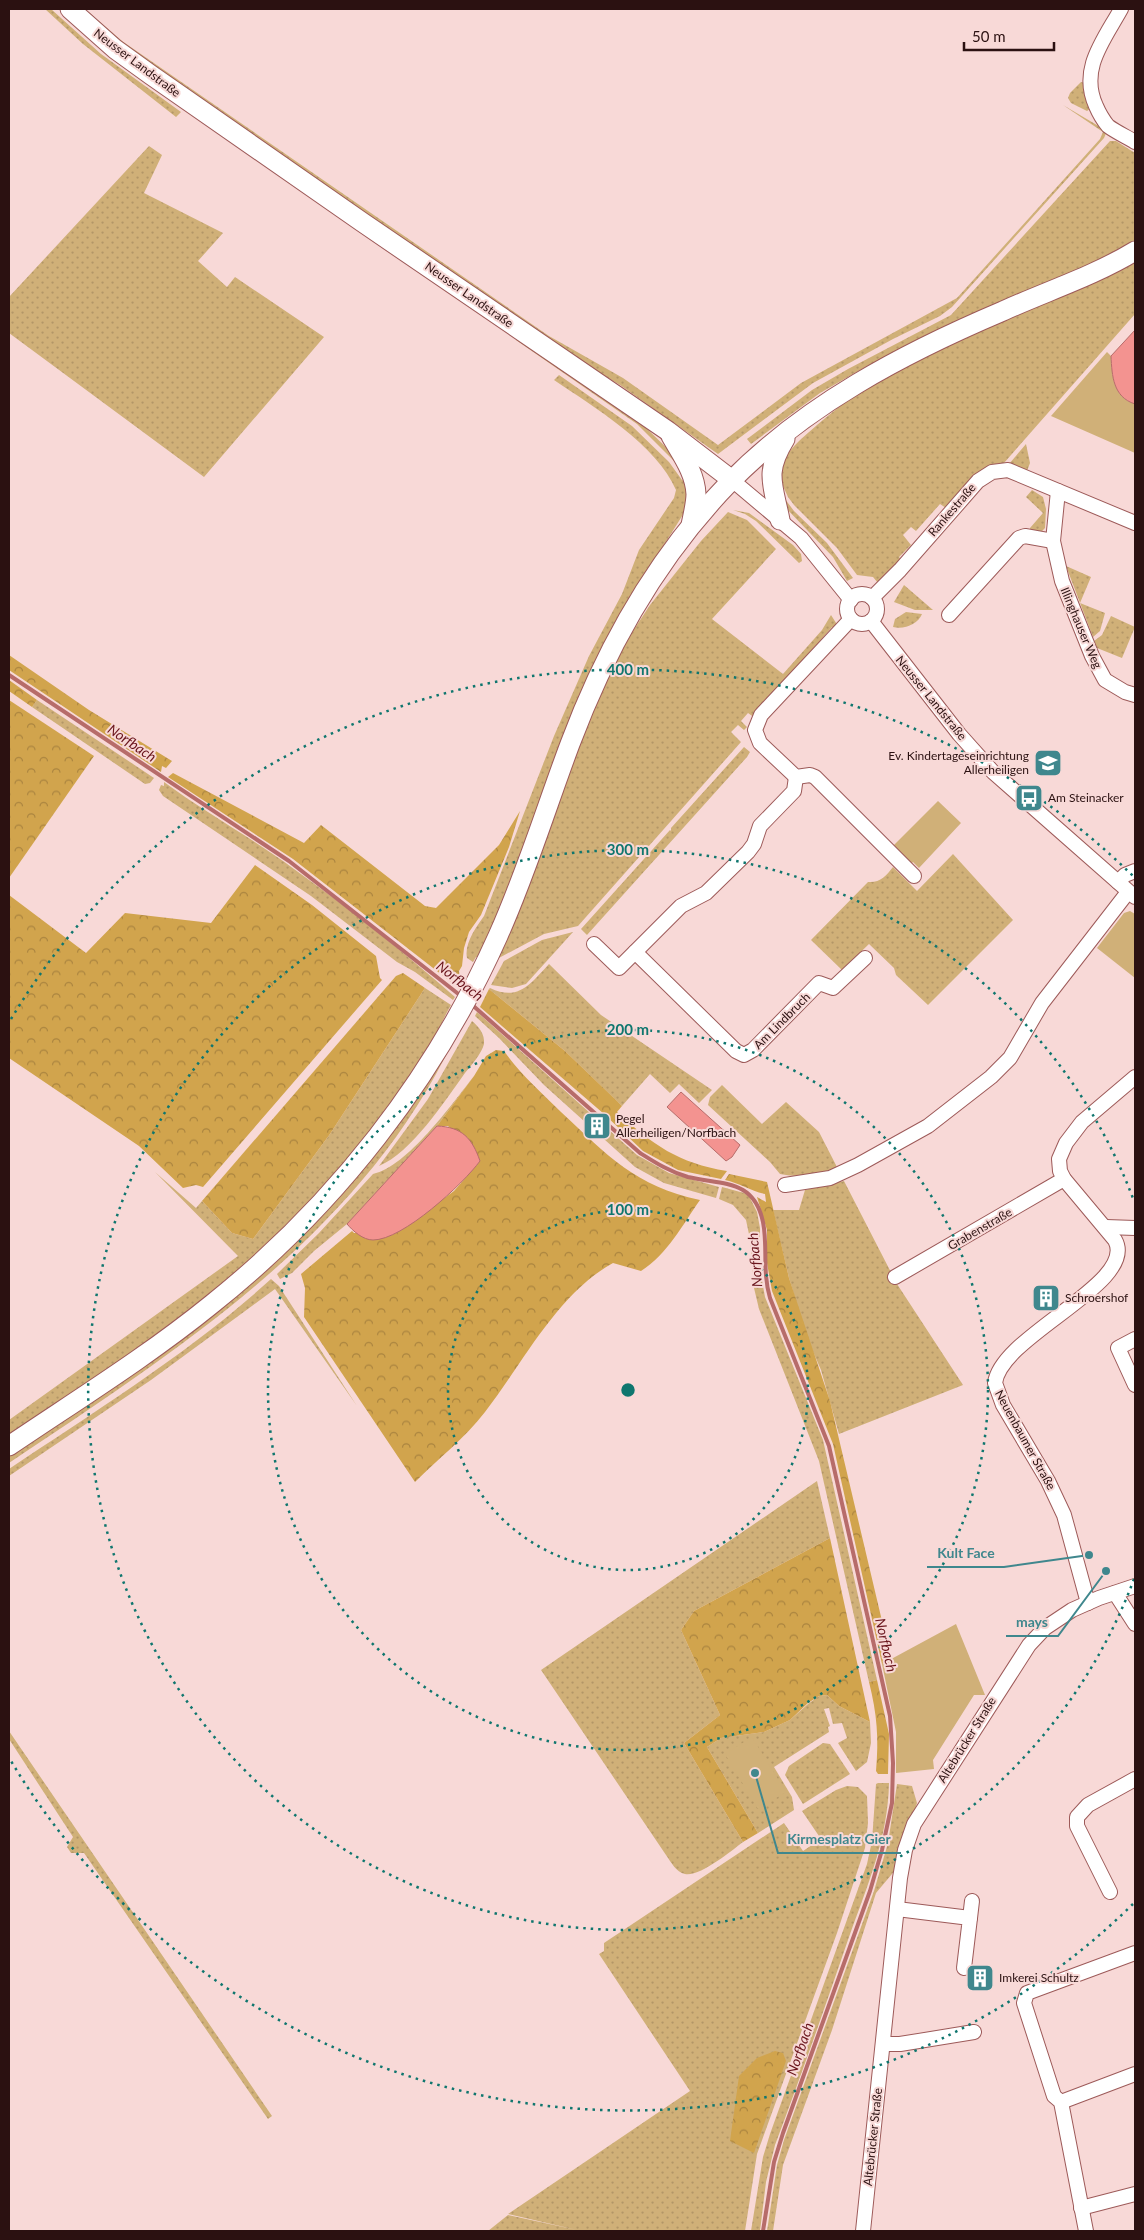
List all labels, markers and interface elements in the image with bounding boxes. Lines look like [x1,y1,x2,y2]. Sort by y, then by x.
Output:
scale bar [964,20,1054,52]
street label: Neusser Landstraße [91,25,184,100]
text: 50 m [972,27,1006,45]
street label: Neusser Landstraße [422,258,516,331]
street label: Rankestraße [925,480,979,539]
street label: Illinghauser Weg [1058,585,1105,671]
street label: Neusser Landstraße [893,652,970,743]
text: 400 m [607,660,649,678]
water label: Norfbach [105,720,160,765]
place label: Ev. Kindertageseinrichtung Allerheiligen [888,748,1029,777]
school or university icon: Ev. Kindertageseinrichtung Allerheiligen [1033,748,1063,778]
bus stop icon: Am Steinacker [1014,783,1044,813]
place label: Am Steinacker [1048,790,1124,805]
text: 300 m [607,840,649,858]
water label: Norfbach [434,957,487,1004]
street label: Am Lindbruch [750,989,813,1052]
text: 200 m [607,1020,649,1038]
building icon: Pegel Allerheiligen/Norfbach [582,1111,612,1141]
place label: Pegel Allerheiligen/Norfbach [616,1111,736,1140]
text: 100 m [607,1200,649,1218]
street label: Grabenstraße [945,1204,1015,1253]
water label: Norfbach [744,1232,765,1288]
building icon: Schroershof [1031,1283,1061,1313]
place label: Schroershof [1065,1290,1129,1305]
centre of rings [619,1381,637,1399]
street label: Neuenbaumer Straße [992,1387,1059,1492]
callout: Kult Face [927,1538,1004,1567]
text: Kult Face [937,1544,995,1561]
callout: mays [1006,1607,1058,1636]
text: mays [1016,1613,1048,1630]
water label: Norfbach [872,1616,901,1673]
street label: Altebrücker Straße [934,1694,999,1785]
callout: Kirmesplatz Gier [778,1824,901,1853]
text: Kirmesplatz Gier [787,1830,892,1847]
building icon: Imkerei Schultz [965,1963,995,1993]
place label: Imkerei Schultz [999,1970,1079,1985]
water label: Norfbach [783,2020,816,2077]
street label: Altebrücker Straße [860,2087,885,2187]

